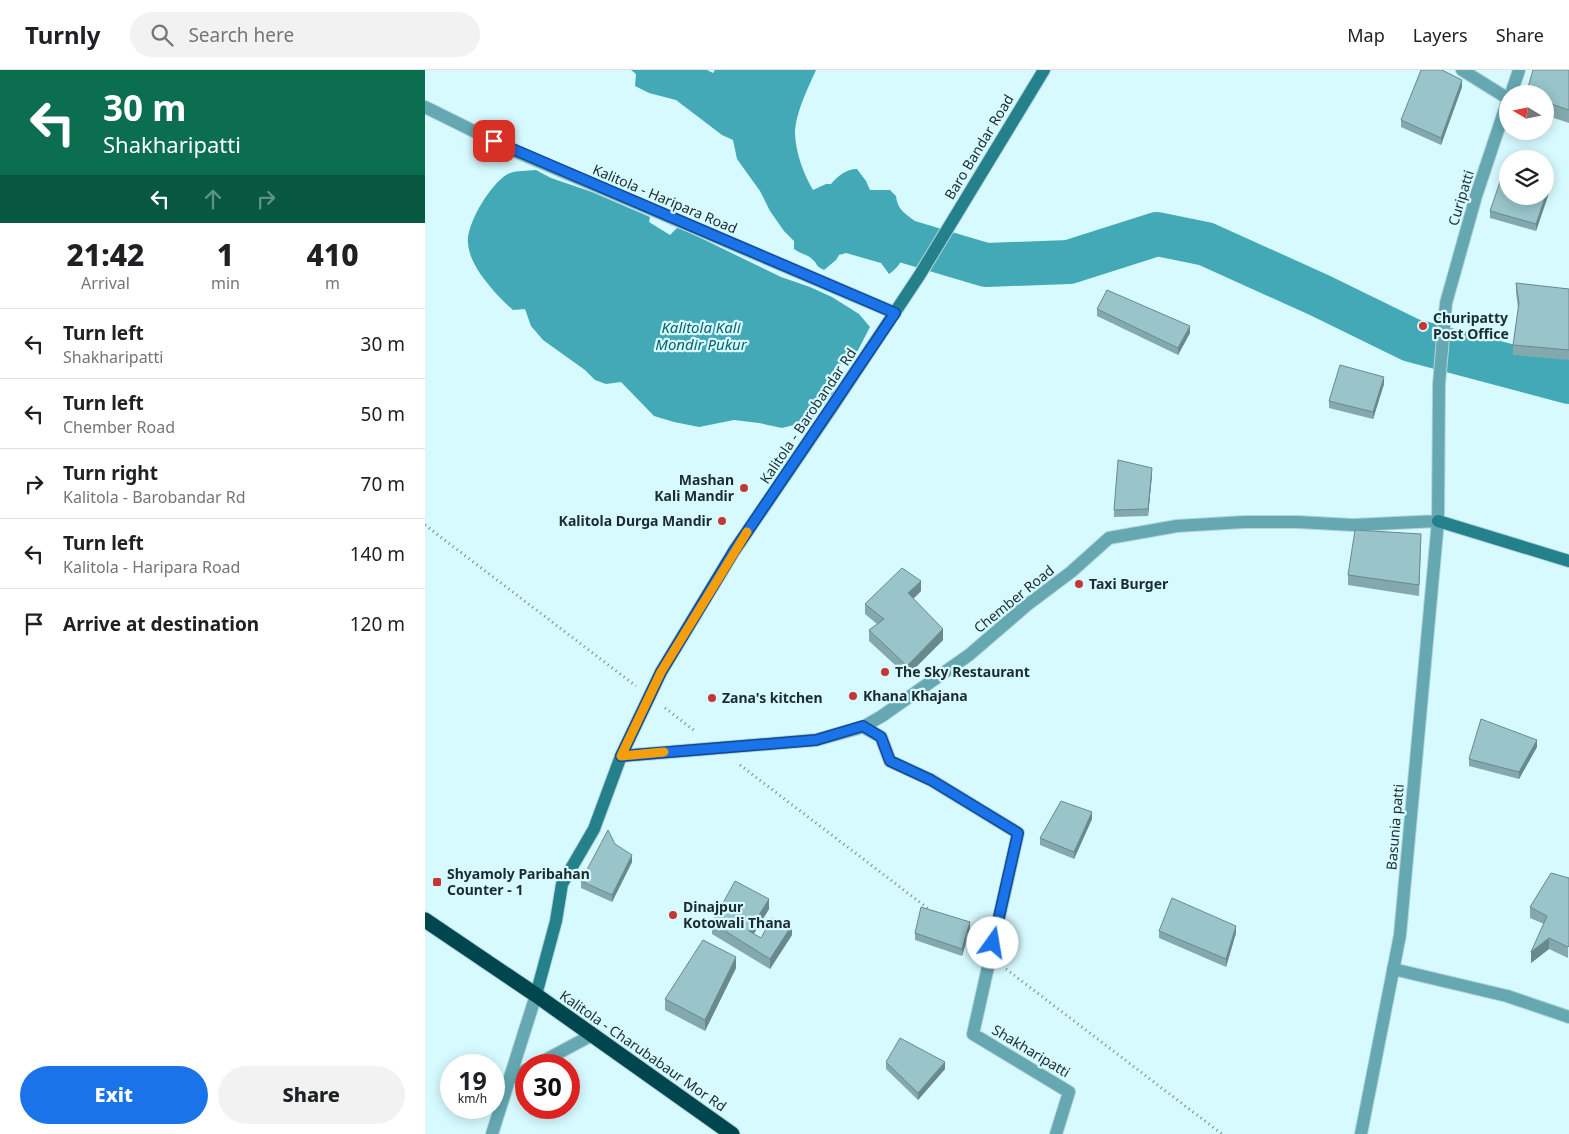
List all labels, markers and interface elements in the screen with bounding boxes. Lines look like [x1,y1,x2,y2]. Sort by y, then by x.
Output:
search box [130,12,480,57]
text: Turnly [25,18,100,51]
icon: search [148,21,176,49]
text: Search here [188,22,294,48]
text: Map [1347,23,1385,47]
text: Layers [1413,23,1468,47]
text: Share [1496,23,1544,47]
text: 30 m [103,84,186,131]
north arrow [1499,85,1554,140]
map controls [1499,85,1554,205]
icon: left [20,90,85,155]
street label: Baro Bandar Road [940,91,1018,203]
pin [473,120,515,162]
icon: arrive [480,127,508,155]
text: Shakharipatti [103,129,241,159]
button: layers [1499,150,1554,205]
street label: Kalitola - Haripara Road [590,159,740,238]
street label: Curipatti [1443,168,1478,228]
icon: left [146,185,174,213]
icon: ahead [199,185,227,213]
icon: right [252,185,280,213]
text: 21:42 [67,234,144,275]
text: 1 [217,234,234,275]
text: 410 [306,234,358,275]
text: Arrival [81,272,130,294]
text: min [211,272,240,294]
text: m [325,272,340,294]
place label: Churipatty Post Office [1433,308,1509,343]
water label: Kalitola Kali Mondir Pukur [655,317,748,354]
text: Turn left [63,320,144,346]
marker: Churipatty Post Office [1417,320,1429,332]
icon: left [20,330,48,358]
text: 30 m [361,331,405,357]
street label: Kalitola - Barobandar Rd [755,344,860,487]
text: Shakharipatti [63,346,163,368]
text: Turn left [63,390,144,416]
icon: left [20,400,48,428]
text: 50 m [361,401,405,427]
text: Chember Road [63,416,175,438]
text: Turn right [63,460,158,486]
icon: right [20,470,48,498]
place label: Mashan Kali Mandir [654,470,735,505]
text: 70 m [361,471,405,497]
marker: Mashan Kali Mandir [738,482,750,494]
text: Kalitola - Barobandar Rd [63,486,246,508]
place label: Kalitola Durga Mandir [559,511,713,530]
marker: Kalitola Durga Mandir [716,515,728,527]
text: Turn left [63,530,144,556]
icon: left [20,540,48,568]
text: 140 m [350,541,405,567]
text: Kalitola - Haripara Road [63,556,240,578]
street label: Chember Road [970,560,1058,637]
place label: Taxi Burger [1089,574,1169,593]
marker: Taxi Burger [1073,578,1085,590]
icon: arrive [20,610,48,638]
text: Arrive at destination [63,611,259,637]
text: 120 m [350,611,405,637]
place label: The Sky Restaurant [895,662,1030,681]
marker: The Sky Restaurant [879,666,891,678]
place label: Khana Khajana [863,686,968,705]
place label: Zana's kitchen [722,688,823,707]
marker: Khana Khajana [847,690,859,702]
marker: Zana's kitchen [706,692,718,704]
street label: Basunia patti [1381,783,1408,871]
place label: Shyamoly Paribahan Counter - 1 [447,864,590,899]
marker: Shyamoly Paribahan Counter - 1 [431,876,443,888]
place label: Dinajpur Kotowali Thana [683,897,791,932]
marker: Dinajpur Kotowali Thana [667,909,679,921]
position arrow [966,916,1018,968]
street label: Kalitola - Charubabaur Mor Rd [556,986,730,1116]
street label: Shakharipatti [989,1020,1074,1081]
speed limit sign: 30 [515,1054,580,1119]
text: 19 [458,1063,487,1097]
button: Exit [20,1066,208,1124]
button: Share [218,1066,405,1124]
text: km/h [458,1090,487,1107]

